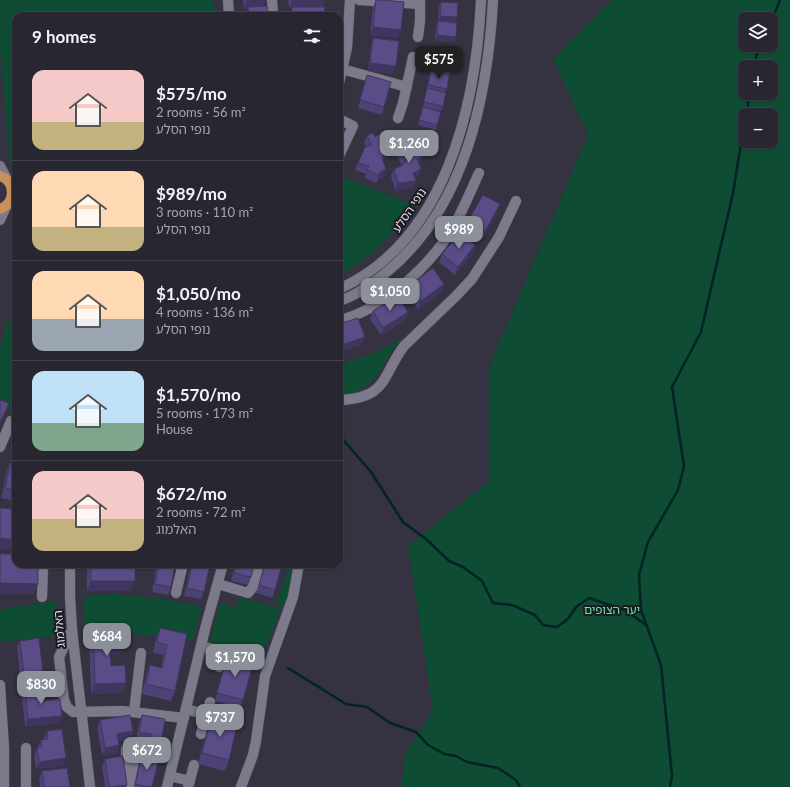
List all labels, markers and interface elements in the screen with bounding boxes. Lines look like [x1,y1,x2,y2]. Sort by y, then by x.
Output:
map controls [738,12,778,148]
button: layers [738,12,778,52]
icon: filters [301,25,323,47]
text: 9 homes [32,26,96,47]
pin: $575 [415,46,463,80]
text: $575 [424,51,454,67]
button: + [738,60,778,100]
text: $575/mo [156,83,227,104]
icon: home [64,86,112,134]
text: 2 rooms · 56 m² [156,104,246,120]
button: − [738,108,778,148]
text: נופי הסלע [156,121,211,137]
pin: $1,260 [376,130,442,164]
text: $1,260 [389,135,429,151]
text: $989/mo [156,183,227,204]
street label: נופי הסלע [389,185,429,235]
icon: home [64,187,112,235]
text: 3 rooms · 110 m² [156,204,253,220]
pin: $989 [435,216,483,250]
text: נופי הסלע [156,221,211,237]
text: $989 [444,221,474,237]
pin: $1,050 [357,278,423,312]
text: $1,050/mo [156,283,241,304]
text: $1,050 [370,283,410,299]
icon: home [64,287,112,335]
text: 4 rooms · 136 m² [156,304,253,320]
text: נופי הסלע [156,321,211,337]
text: $1,570/mo [156,384,241,405]
icon: home [64,387,112,435]
text: 5 rooms · 173 m² [156,405,253,421]
text: House [156,421,193,437]
text: $672/mo [156,483,227,504]
icon: home [64,487,112,535]
text: 2 rooms · 72 m² [156,504,246,520]
text: האלמוג [156,521,196,537]
park label: יער הצופים [584,602,640,617]
street label: האלמוג [50,610,68,648]
pin: $684 [83,623,131,657]
text: $684 [92,628,122,644]
pin: $1,570 [202,644,268,678]
text: $1,570 [215,649,255,665]
pin: $830 [17,671,65,705]
text: $830 [26,676,56,692]
pin: $737 [196,704,244,738]
text: $737 [205,709,235,725]
pin: $672 [123,737,171,771]
text: $672 [132,742,162,758]

